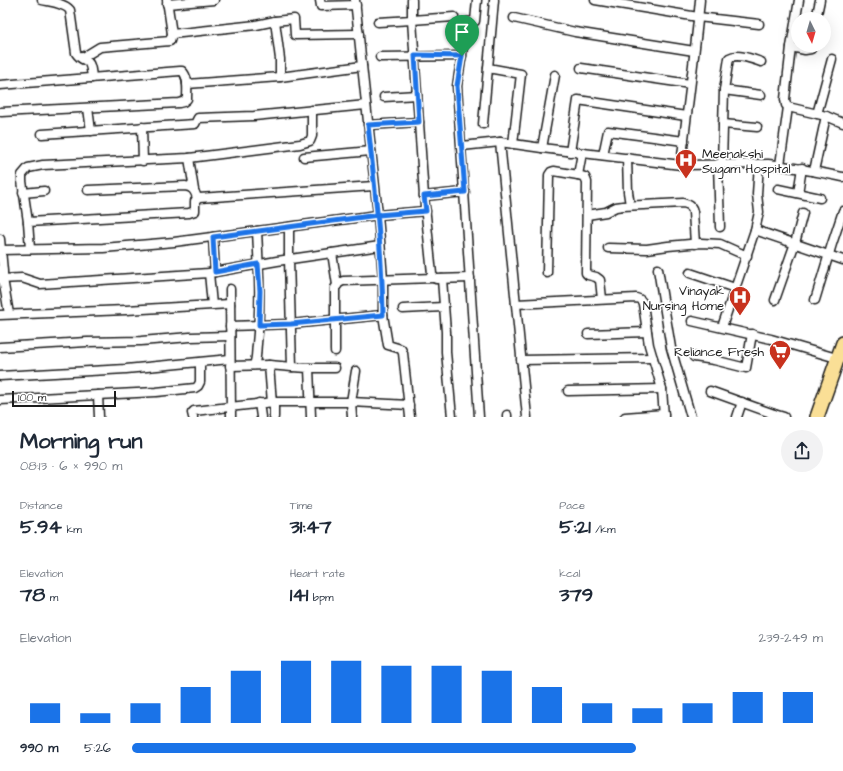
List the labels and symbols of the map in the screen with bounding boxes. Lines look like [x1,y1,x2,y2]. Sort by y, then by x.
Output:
north arrow [791,12,831,52]
pin [445,15,479,56]
place label: Meenakshi Sugam Hospital [702,145,790,179]
hospital icon: Meenakshi Sugam Hospital [673,147,699,180]
place label: Vinayak Nursing Home [643,282,724,316]
hospital icon: Vinayak Nursing Home [727,284,753,317]
supermarket icon: Reliance Fresh [767,338,793,371]
place label: Reliance Fresh [674,343,765,361]
scale bar [12,389,116,408]

